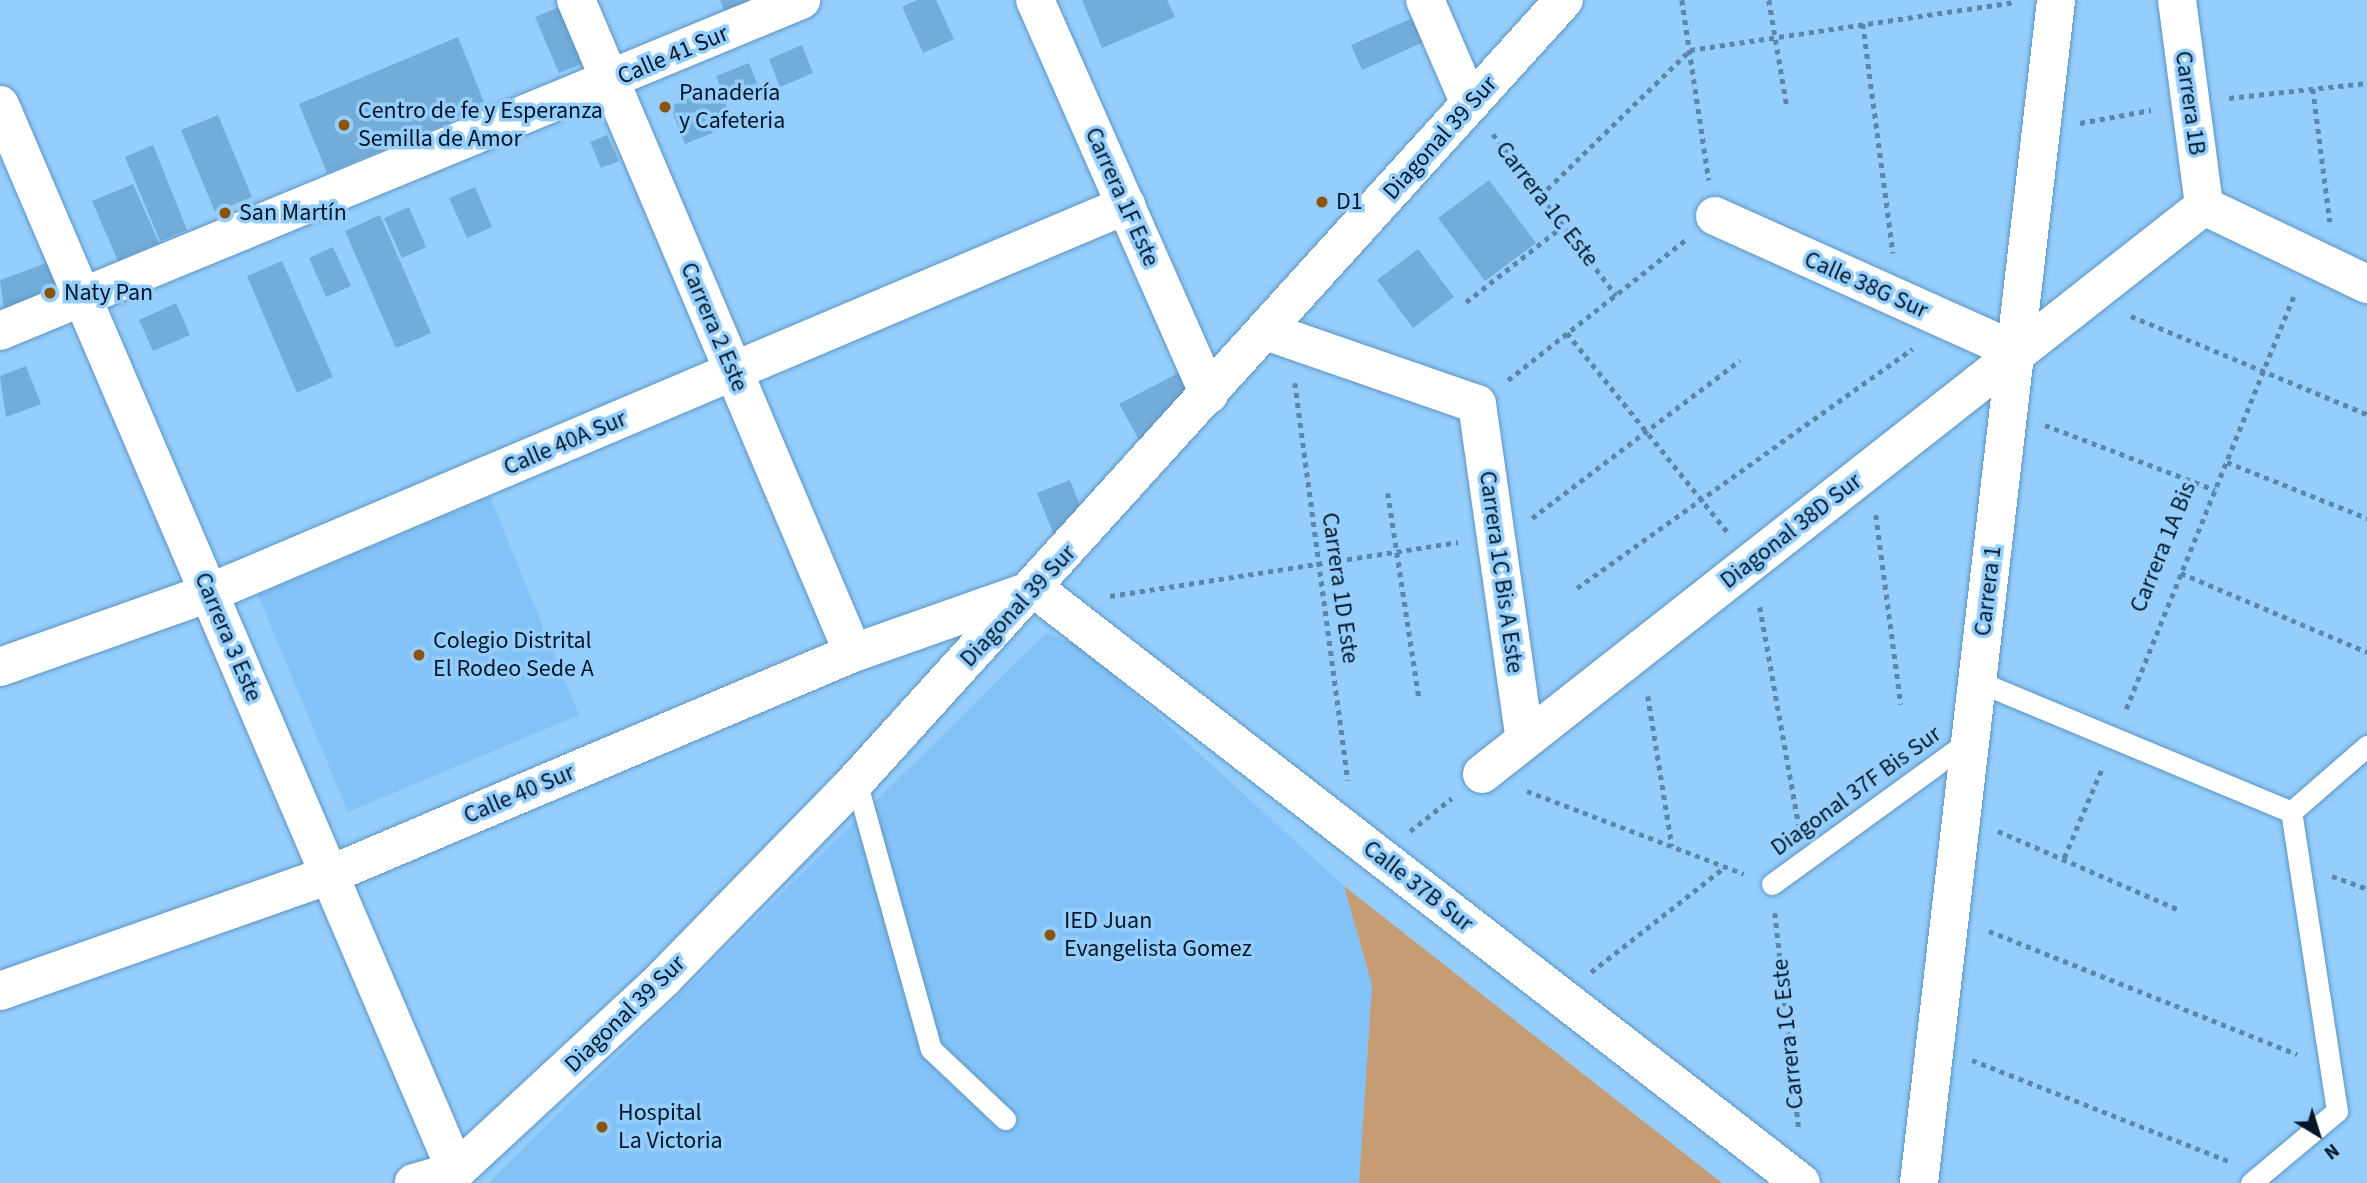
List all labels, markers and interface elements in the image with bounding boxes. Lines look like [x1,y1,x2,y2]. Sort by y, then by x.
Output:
street label: Calle 41 Sur [613,19,733,91]
street label: Carrera 1B [2168,49,2212,157]
street label: Diagonal 39 Sur [1377,70,1503,206]
place label: Panadería y Cafeteria [679,79,785,135]
place label: Centro de fe y Esperanza Semilla de Amor [358,97,603,153]
marker: Panadería y Cafeteria [657,99,673,115]
marker: Centro de fe y Esperanza Semilla de Amor [336,117,352,133]
street label: Carrera 1F Este [1078,123,1166,271]
street label: Carrera 1C Este [1489,136,1605,272]
place label: D1 [1336,188,1363,216]
marker: D1 [1314,194,1330,210]
place label: San Martín [239,199,347,227]
marker: San Martín [217,205,233,221]
street label: Calle 38G Sur [1800,245,1932,325]
street label: Carrera 2 Este [674,258,754,396]
place label: Naty Pan [64,279,153,307]
marker: Naty Pan [42,285,58,301]
street label: Calle 40A Sur [499,404,631,482]
street label: Diagonal 38D Sur [1715,467,1867,595]
street label: Carrera 1C Bis A Este [1473,469,1529,675]
street label: Carrera 1A Bis [2124,477,2202,617]
street label: Carrera 1D Este [1315,511,1365,665]
street label: Diagonal 39 Sur [954,539,1082,673]
street label: Carrera 1 [1968,544,2008,638]
street label: Carrera 3 Este [188,568,268,706]
place label: Colegio Distrital El Rodeo Sede A [433,627,594,683]
marker: Colegio Distrital El Rodeo Sede A [411,647,427,663]
street label: Diagonal 37F Bis Sur [1765,720,1947,862]
street label: Calle 40 Sur [459,758,579,830]
street label: Calle 37B Sur [1357,834,1479,938]
place label: IED Juan Evangelista Gomez [1064,907,1252,963]
marker: IED Juan Evangelista Gomez [1042,927,1058,943]
street label: Diagonal 39 Sur [559,949,691,1079]
street label: Carrera 1C Este [1766,957,1810,1111]
place label: Hospital La Victoria [618,1099,723,1155]
north arrow [2283,1099,2353,1169]
marker: Hospital La Victoria [592,1117,612,1137]
text: N [2318,1136,2345,1165]

